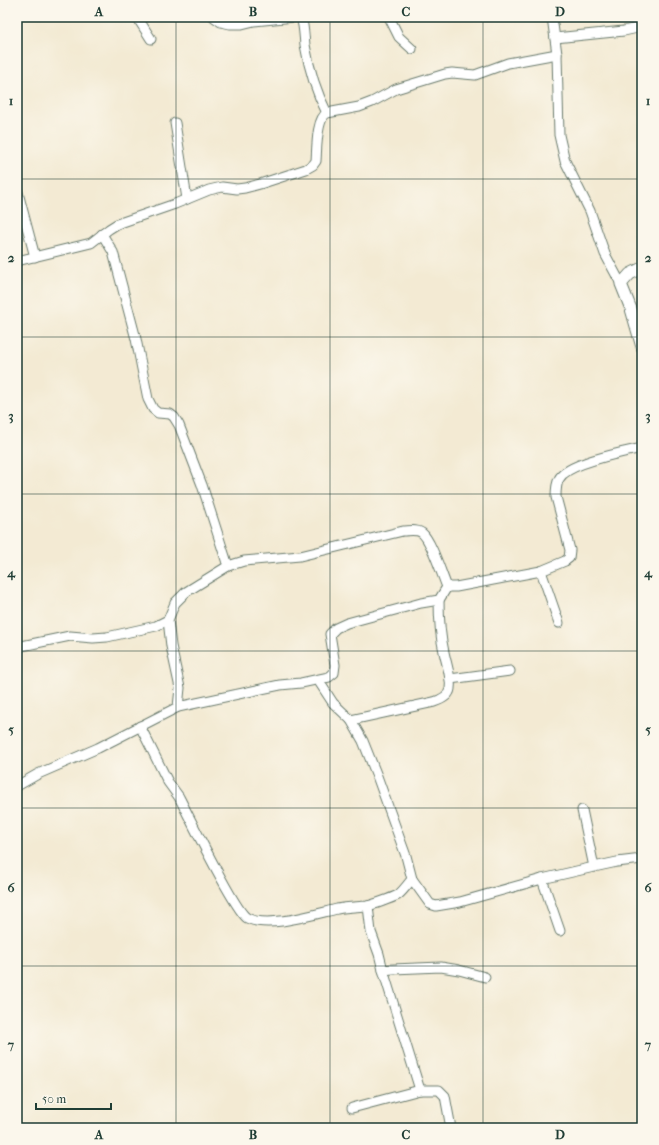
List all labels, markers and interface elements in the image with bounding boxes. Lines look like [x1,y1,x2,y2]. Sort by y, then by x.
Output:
text: A [94,4,104,19]
text: B [249,4,258,19]
text: C [402,4,411,19]
text: D [555,4,565,19]
text: 1 [9,93,14,108]
text: 1 [646,93,651,108]
text: 2 [8,250,15,265]
text: 2 [645,250,652,265]
text: 3 [8,408,14,424]
text: 3 [645,408,651,424]
text: 4 [6,565,16,581]
text: 4 [643,565,653,581]
text: 5 [8,722,14,737]
text: 5 [645,722,651,737]
text: 6 [7,880,15,895]
text: 6 [644,880,652,895]
text: 7 [7,1037,15,1052]
text: 7 [644,1037,652,1052]
scale bar [36,1085,111,1111]
text: 50 m [42,1092,66,1106]
text: A [94,1127,104,1142]
text: B [249,1127,258,1142]
text: C [402,1127,411,1142]
text: D [555,1127,565,1142]

